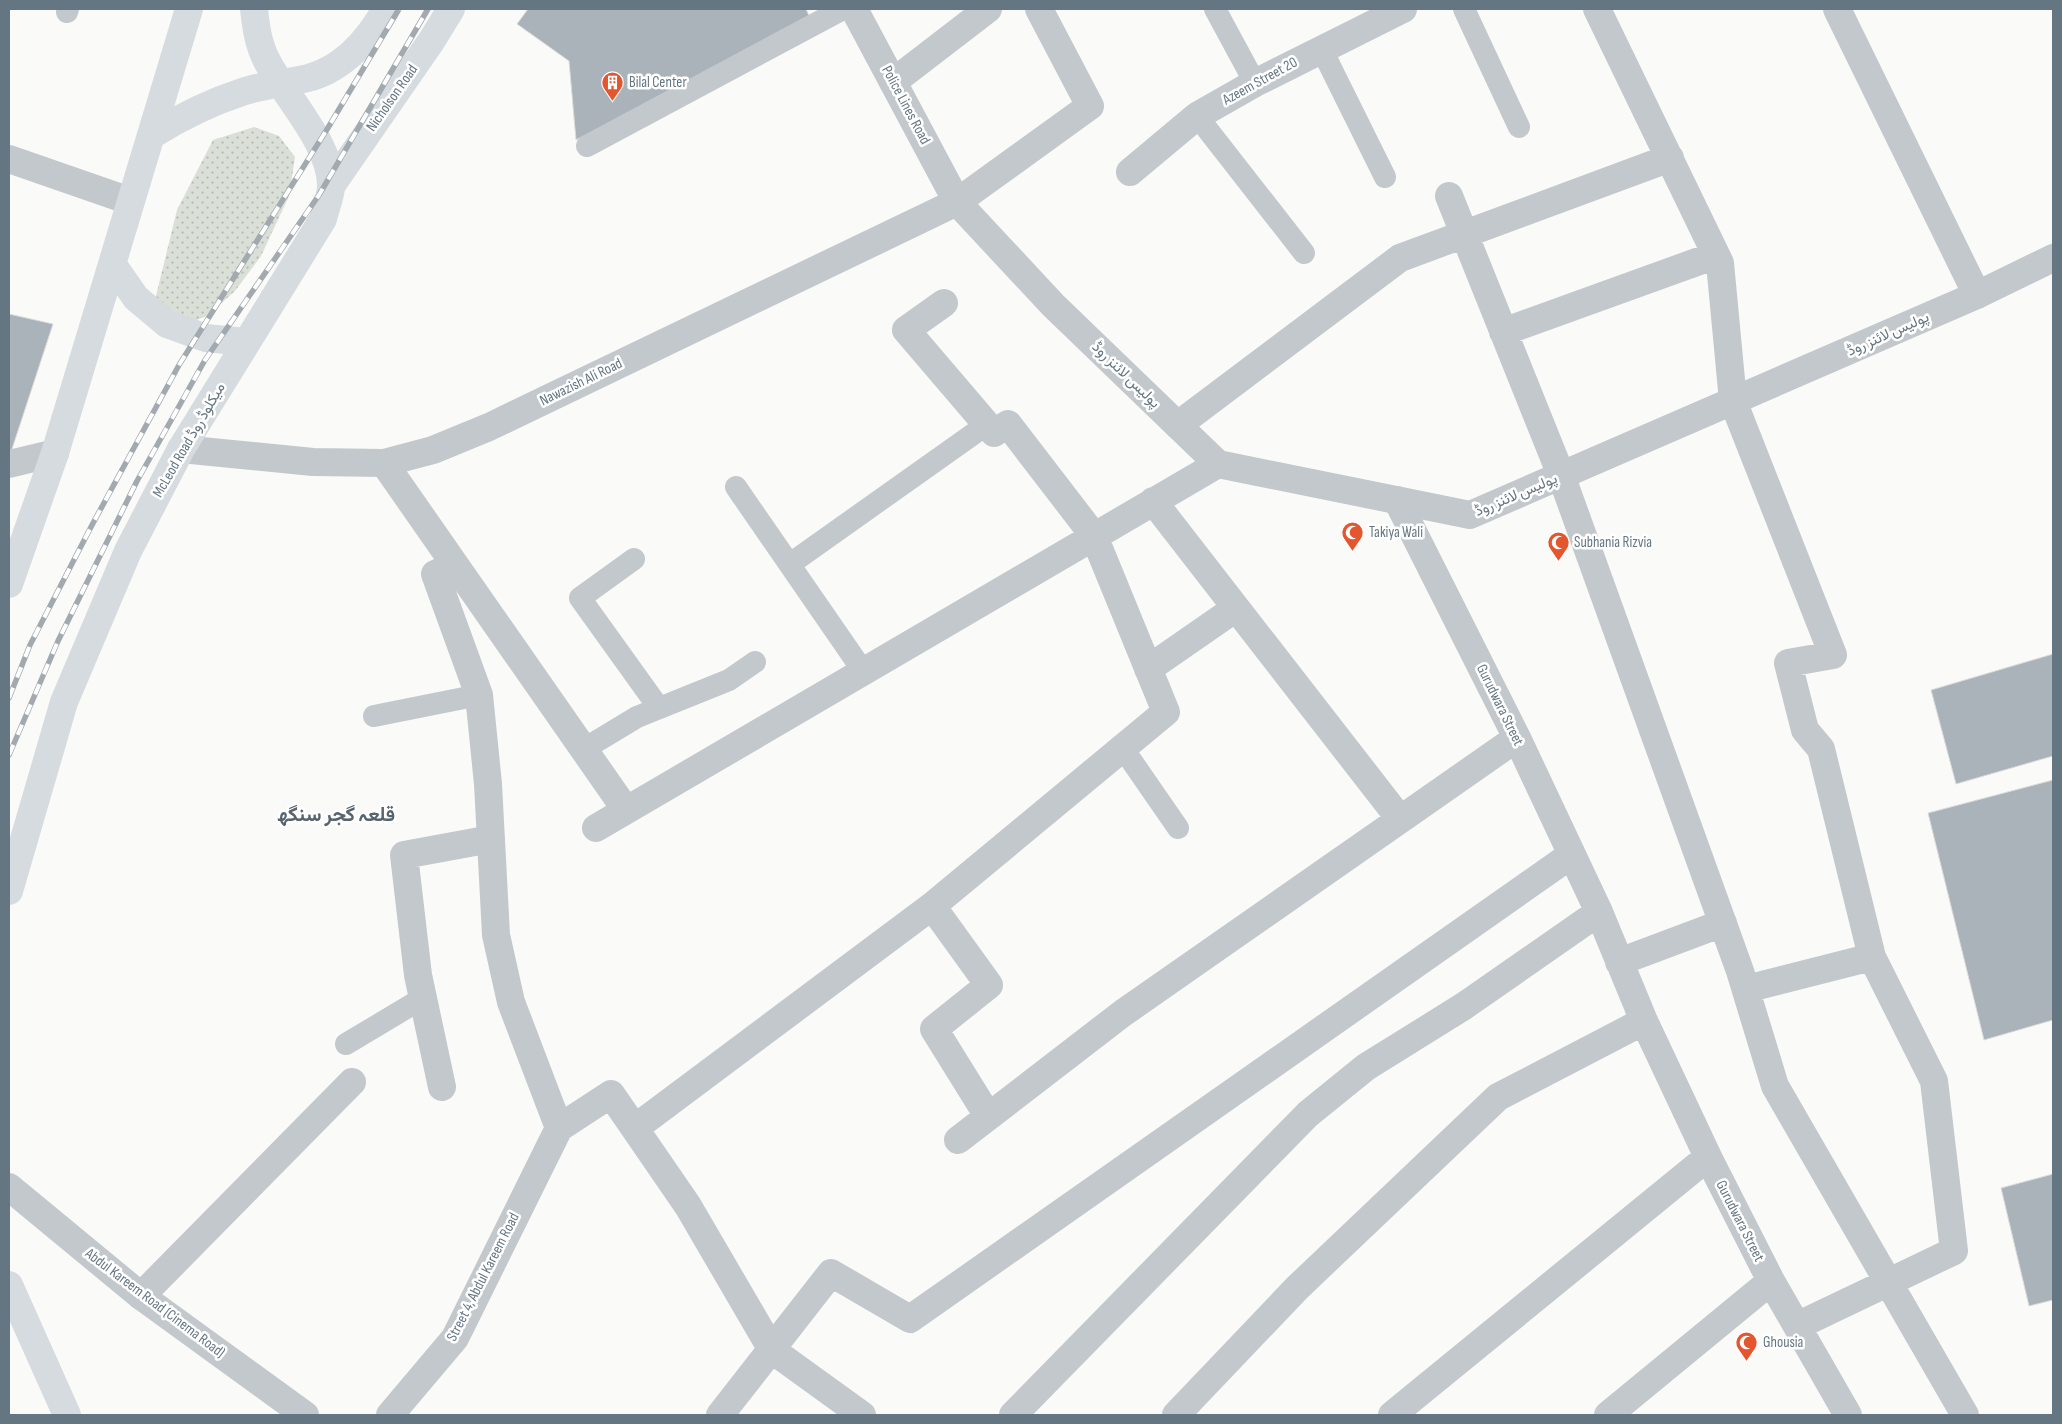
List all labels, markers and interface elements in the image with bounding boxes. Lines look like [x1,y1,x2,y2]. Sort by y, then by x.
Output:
street label: Azeem Street 20 [1218,53,1301,110]
street label: Nicholson Road [362,61,422,135]
street label: Police Lines Road [877,62,935,148]
building icon: Bilal Center [601,70,625,101]
place label: Bilal Center [629,73,687,92]
street label: پولیس لائنز روڈ [1844,307,1932,361]
street label: پولیس لائنز روڈ [1088,338,1164,412]
street label: Nawazish Ali Road [537,354,625,410]
street label: McLeod Road میکلوڈ روڈ [148,379,230,501]
street label: پولیس لائنز روڈ [1472,469,1560,521]
mosque icon: Takiya Wali [1341,520,1365,551]
place label: Takiya Wali [1369,523,1423,542]
mosque icon: Subhania Rizvia [1546,530,1570,561]
place label: Subhania Rizvia [1574,533,1652,552]
street label: Gurudwara Street [1472,661,1528,749]
district label: قلعہ گجر سنگھ [277,803,395,827]
street label: Gurudwara Street [1711,1177,1769,1265]
street label: Street 4, Abdul Kareem Road [442,1210,524,1344]
street label: Abdul Kareem Road (Cinema Road) [80,1244,229,1362]
mosque icon: Ghousia [1735,1330,1759,1361]
place label: Ghousia [1763,1333,1804,1352]

